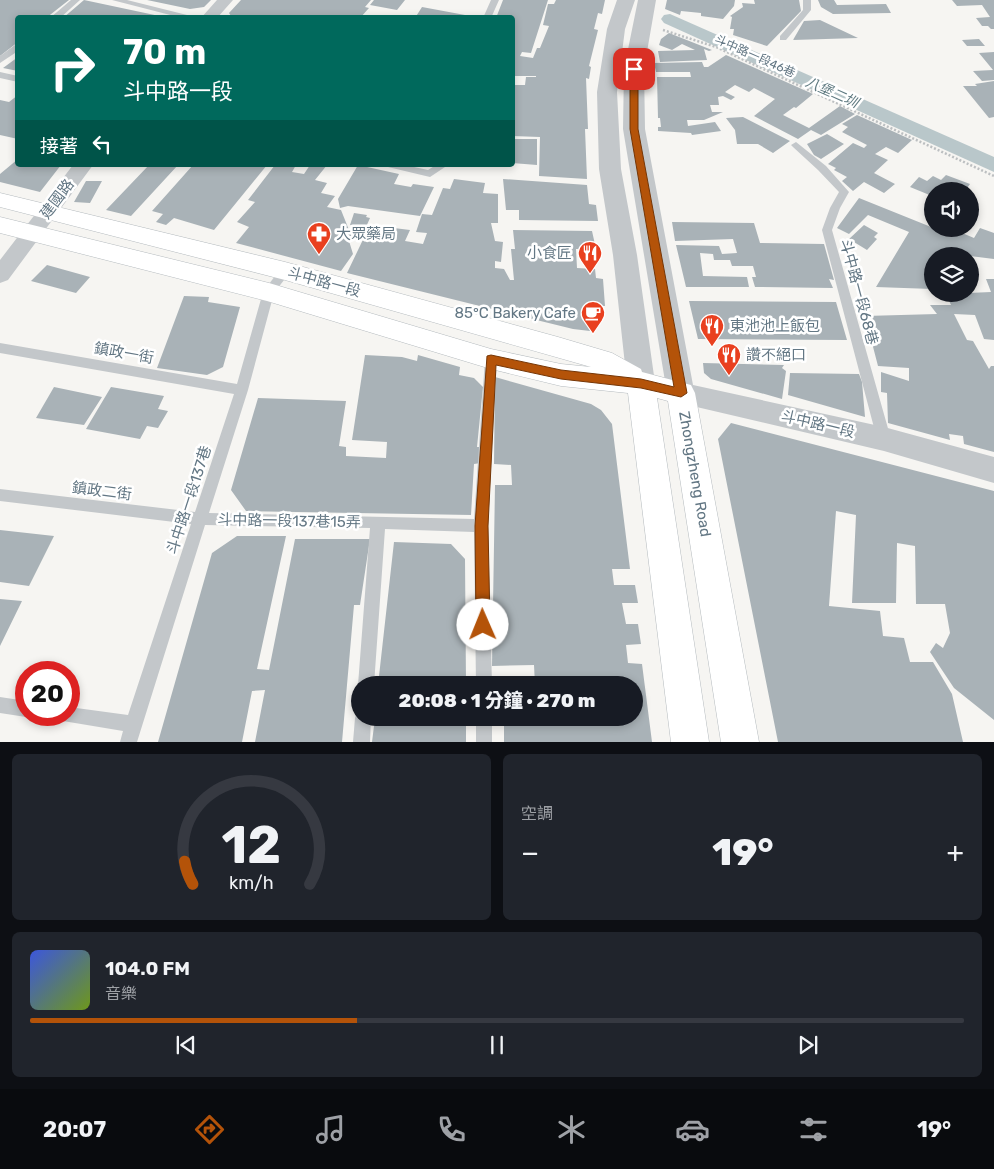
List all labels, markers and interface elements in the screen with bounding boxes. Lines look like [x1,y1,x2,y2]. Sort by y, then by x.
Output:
text: 70 m [123,31,206,73]
street label: 斗中路一段46巷 [713,32,797,80]
icon: right [40,35,105,100]
pin [613,48,655,90]
icon: arrive [620,55,648,83]
water label: 八堡二圳 [803,73,863,112]
text: 斗中路一段 [123,78,233,105]
icon: left [88,130,116,158]
text: 接著 [40,135,78,158]
street label: 建國路 [36,176,78,222]
map controls [924,182,979,302]
button: sound [924,182,979,237]
pharmacy icon: 大眾藥局 [306,221,332,255]
place label: 大眾藥局 [336,225,396,243]
street label: 斗中路一段68巷 [836,237,882,347]
restaurant icon: 小食匠 [577,240,603,274]
place label: 小食匠 [527,244,572,262]
button: layers [924,247,979,302]
street label: 斗中路一段 [285,264,363,300]
cafe icon: 85°C Bakery Cafe [580,300,606,334]
place label: 85°C Bakery Cafe [455,304,576,322]
restaurant icon: 東池池上飯包 [699,313,725,347]
place label: 東池池上飯包 [730,317,820,335]
street label: 鎮政一街 [93,339,155,367]
restaurant icon: 讚不絕口 [716,342,742,376]
place label: 讚不絕口 [746,346,806,364]
street label: 斗中路一段 [779,407,857,441]
street label: Zhongzheng Road [675,410,715,538]
street label: 斗中路一段137巷 [163,443,215,557]
street label: 鎮政二街 [71,478,133,504]
street label: 斗中路一段137巷15弄 [217,511,361,531]
position arrow [456,598,508,650]
speed limit sign: 20 [15,661,80,726]
text: 20:08 · 1 分鐘 · 270 m [399,689,595,712]
text: 空調 [521,804,553,823]
text: 12 [222,814,281,876]
text: 19° [712,829,773,875]
text: − [521,836,539,869]
text: + [947,836,964,869]
text: km/h [229,872,274,893]
text: 104.0 FM [105,957,190,980]
text: 音樂 [105,984,137,1003]
icon: previous [172,1031,200,1059]
icon: pause [483,1031,511,1059]
icon: next [794,1031,822,1059]
icon: directions [192,1112,227,1147]
icon: music [313,1112,348,1147]
icon: phone [434,1112,469,1147]
icon: climate [554,1112,589,1147]
icon: car [675,1112,710,1147]
icon: filters [796,1112,831,1147]
text: 20:07 [43,1116,106,1143]
text: 19° [917,1116,951,1143]

